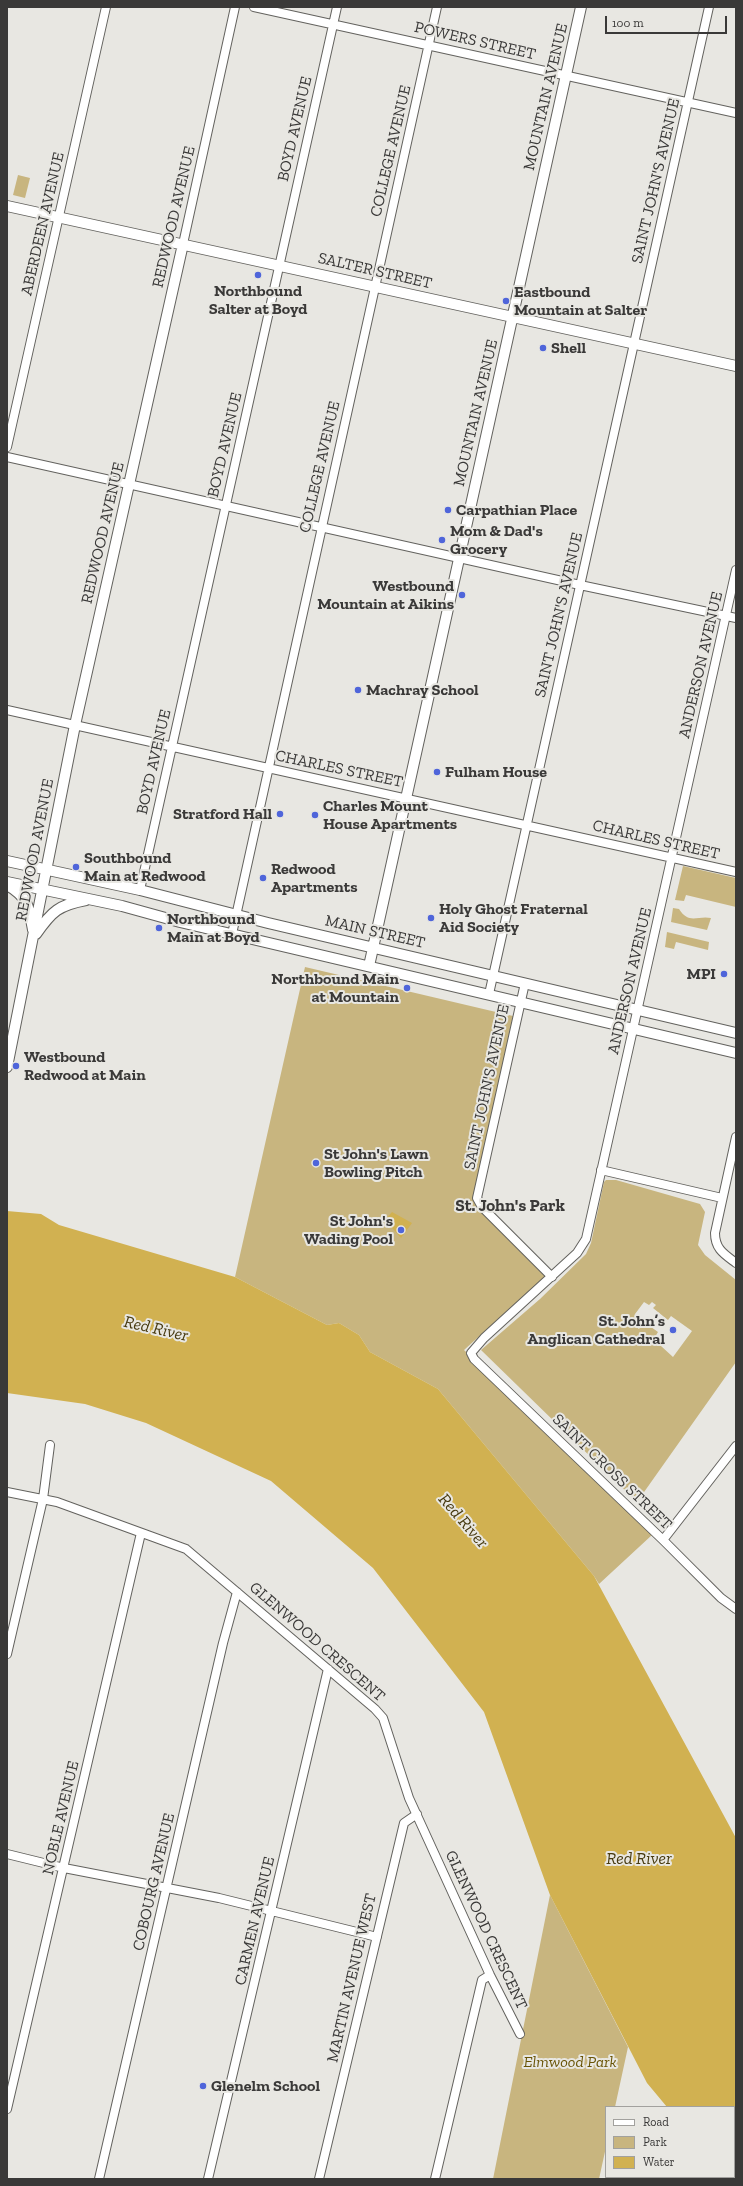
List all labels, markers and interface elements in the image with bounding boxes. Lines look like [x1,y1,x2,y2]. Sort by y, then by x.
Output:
scale bar [607,8,729,34]
text: 100 m [612,16,644,30]
street label: POWERS STREET [412,18,538,64]
street label: MOUNTAIN AVENUE [520,22,572,172]
street label: BOYD AVENUE [274,75,316,183]
street label: COLLEGE AVENUE [367,83,415,219]
street label: SAINT JOHN'S AVENUE [628,97,684,265]
street label: REDWOOD AVENUE [148,144,200,290]
street label: ABERDEEN AVENUE [17,151,69,297]
street label: SALTER STREET [316,249,434,293]
marker: Northbound Salter at Boyd [253,270,263,280]
place label: Northbound Salter at Boyd [209,281,307,319]
place label: Eastbound Mountain at Salter [514,282,647,320]
marker: Eastbound Mountain at Salter [501,296,511,306]
street label: MOUNTAIN AVENUE [450,338,502,488]
place label: Shell [551,338,586,358]
marker: Shell [538,343,548,353]
street label: BOYD AVENUE [204,391,246,499]
street label: COLLEGE AVENUE [296,399,344,535]
street label: REDWOOD AVENUE [77,460,129,606]
place label: Carpathian Place [456,500,577,520]
marker: Carpathian Place [443,505,453,515]
place label: Mom & Dad's Grocery [450,521,543,559]
street label: SAINT JOHN'S AVENUE [531,531,587,699]
marker: Mom & Dad's Grocery [437,535,447,545]
place label: Westbound Mountain at Aikins [317,576,454,614]
marker: Westbound Mountain at Aikins [457,590,467,600]
street label: ANDERSON AVENUE [675,590,727,740]
place label: Machray School [366,680,479,700]
marker: Machray School [353,685,363,695]
street label: BOYD AVENUE [133,708,175,816]
street label: CHARLES STREET [273,746,405,792]
place label: Fulham House [445,762,547,782]
marker: Fulham House [432,767,442,777]
street label: REDWOOD AVENUE [12,777,58,923]
place label: Charles Mount House Apartments [323,796,457,834]
place label: Stratford Hall [173,804,272,824]
marker: Stratford Hall [275,809,285,819]
marker: Charles Mount House Apartments [310,810,320,820]
street label: CHARLES STREET [591,816,721,864]
place label: Southbound Main at Redwood [84,848,206,886]
place label: Redwood Apartments [271,859,357,897]
marker: Southbound Main at Redwood [71,862,81,872]
marker: Redwood Apartments [258,873,268,883]
place label: Holy Ghost Fraternal Aid Society [439,899,588,937]
street label: ANDERSON AVENUE [604,906,656,1056]
place label: Northbound Main at Boyd [167,909,260,947]
street label: MAIN STREET [323,911,427,953]
marker: Holy Ghost Fraternal Aid Society [426,913,436,923]
marker: Northbound Main at Boyd [154,923,164,933]
place label: MPI [686,964,716,984]
place label: Northbound Main at Mountain [271,969,399,1007]
marker: MPI [719,969,729,979]
marker: Northbound Main at Mountain [402,983,412,993]
street label: SAINT JOHN'S AVENUE [460,1003,514,1171]
place label: Westbound Redwood at Main [24,1047,146,1085]
marker: Westbound Redwood at Main [11,1061,21,1071]
place label: St John's Lawn Bowling Pitch [324,1144,429,1182]
marker: St John's Lawn Bowling Pitch [311,1158,321,1168]
district label: St. John's Park [455,1196,565,1216]
place label: St John's Wading Pool [304,1211,393,1249]
marker: St John's Wading Pool [396,1225,406,1235]
place label: St. John’s Anglican Cathedral [527,1311,665,1349]
water label: Red River [122,1312,190,1346]
marker: St. John’s Anglican Cathedral [668,1325,678,1335]
street label: SAINT CROSS STREET [548,1410,676,1534]
water label: Red River [434,1490,492,1552]
street label: GLENWOOD CRESCENT [245,1578,389,1706]
street label: NOBLE AVENUE [39,1759,83,1877]
street label: COBOURG AVENUE [129,1811,179,1953]
street label: GLENWOOD CRESCENT [441,1847,531,2013]
water label: Red River [606,1849,672,1869]
street label: CARMEN AVENUE [231,1855,279,1987]
street label: MARTIN AVENUE WEST [323,1892,381,2064]
park label: Elmwood Park [523,2052,617,2072]
place label: Glenelm School [211,2076,320,2096]
marker: Glenelm School [198,2081,208,2091]
legend [605,2106,735,2178]
text: Road [643,2115,669,2129]
text: Park [643,2135,667,2149]
text: Water [643,2155,675,2169]

